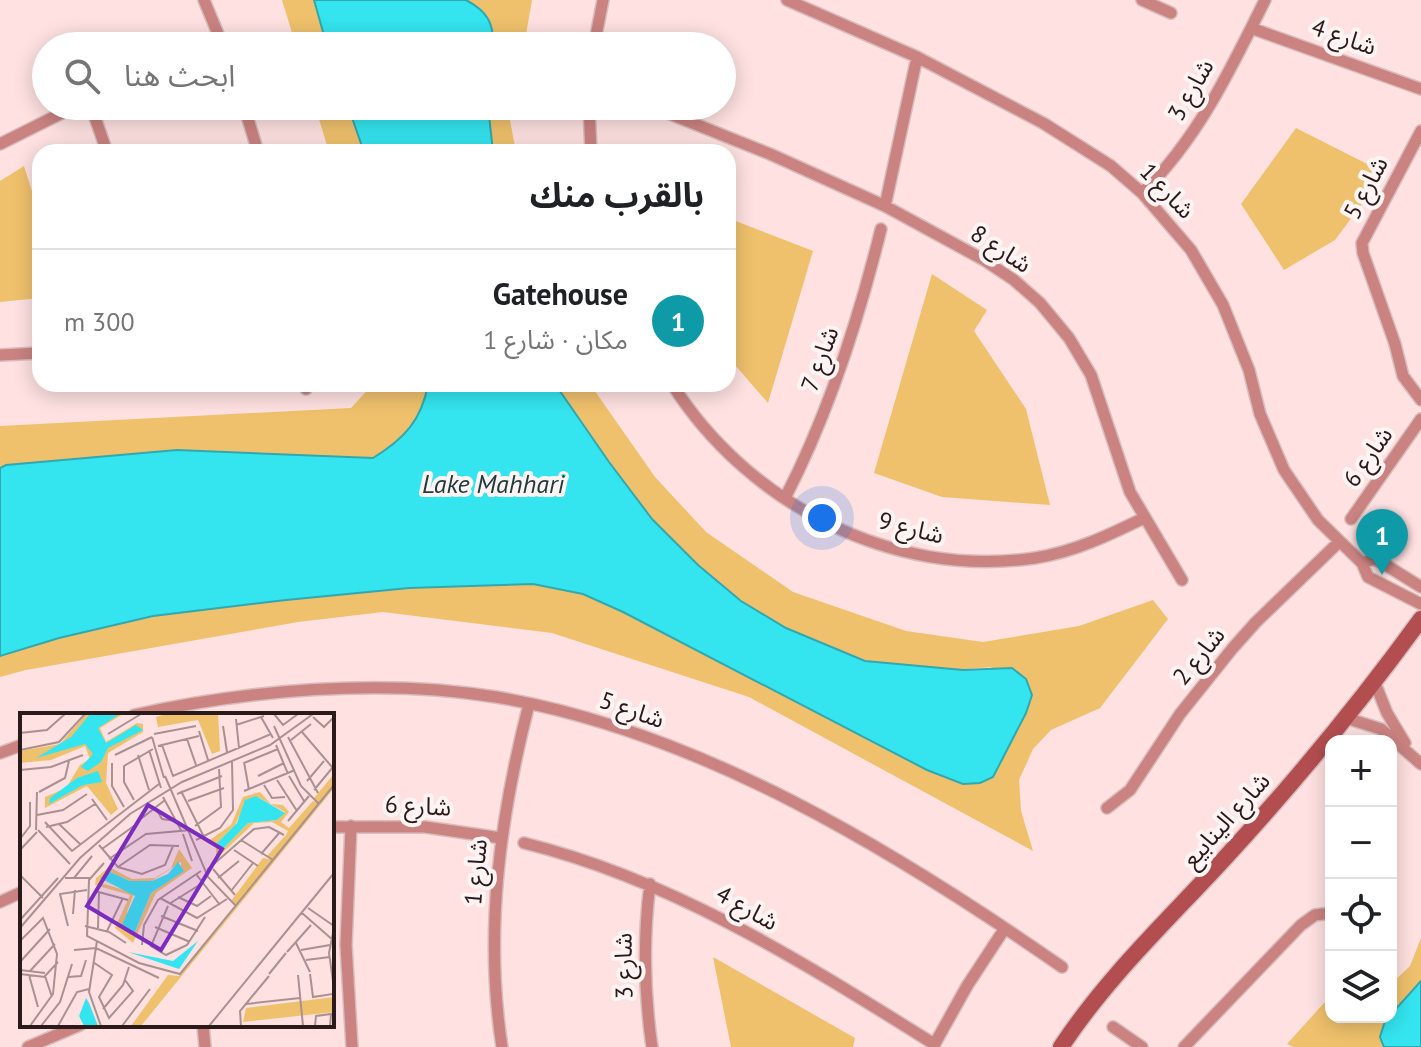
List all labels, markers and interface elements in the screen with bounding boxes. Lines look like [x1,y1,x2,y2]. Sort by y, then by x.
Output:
street label: شارع 4 [1307,11,1381,64]
search box [32,32,736,120]
street label: شارع 3 [1161,53,1222,127]
icon: search [60,54,104,98]
text: ابحث هنا [124,55,235,94]
street label: شارع 5 [1336,151,1397,225]
street label: شارع 1 [1132,156,1202,227]
text: بالقرب منك [530,172,704,216]
street label: شارع 8 [964,218,1038,281]
text: Gatehouse [493,274,628,313]
text: 300 m [64,305,135,338]
text: 1 [671,305,685,338]
street label: شارع 7 [794,322,847,396]
text: مكان · شارع 1 [483,323,628,356]
street label: شارع 6 [1336,421,1401,494]
water label: Lake Mahhari [422,467,565,500]
your location [802,498,842,538]
street label: شارع 9 [875,504,947,553]
pin: 1 [1356,509,1408,575]
street label: شارع 2 [1166,620,1233,692]
street label: شارع 5 [595,684,669,737]
inset map [20,713,334,1027]
map controls [1325,735,1397,1023]
button: + [1325,735,1397,807]
street label: شارع الينابيع [1175,766,1278,875]
street label: شارع 6 [384,788,452,825]
button: − [1325,807,1397,879]
street label: شارع 1 [457,838,496,906]
street label: شارع 4 [710,878,784,939]
button: locate [1325,879,1397,951]
street label: شارع 3 [607,933,642,999]
button: layers [1325,951,1397,1023]

